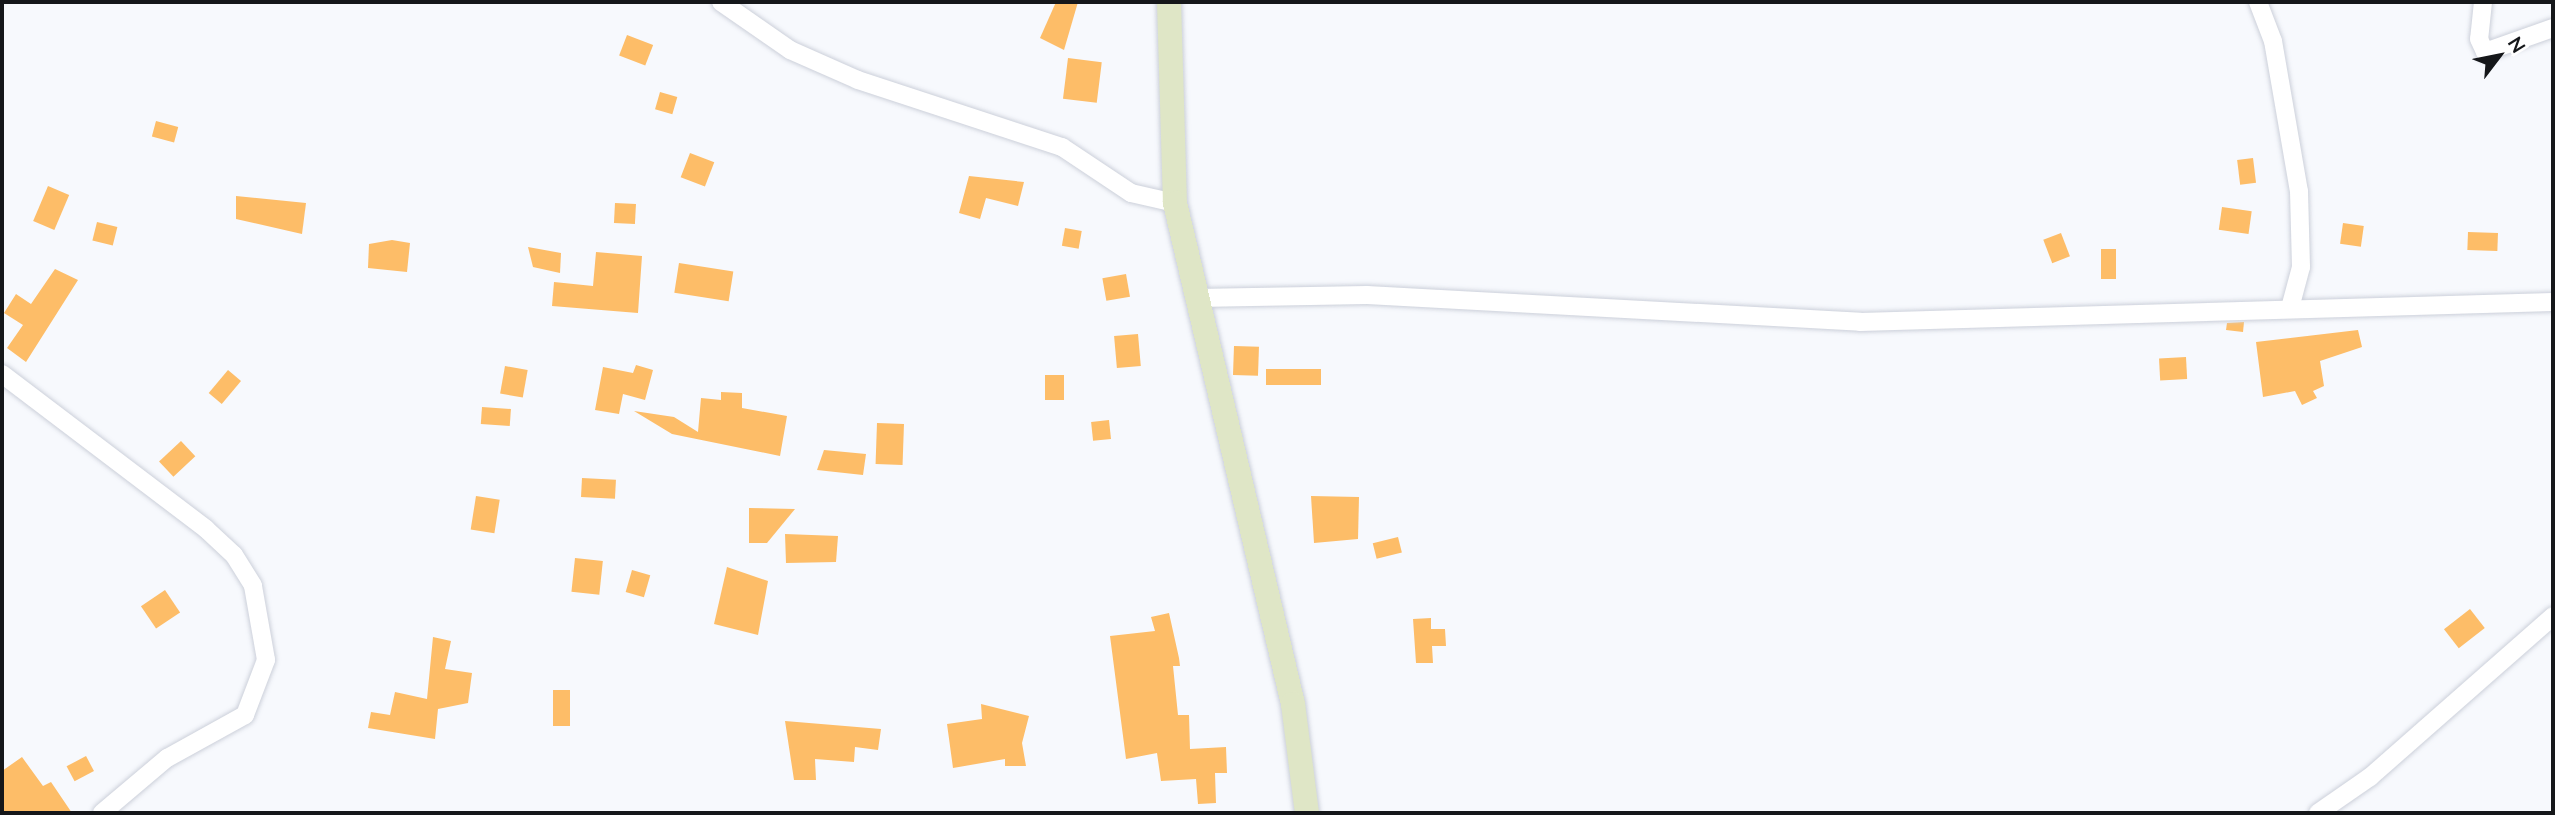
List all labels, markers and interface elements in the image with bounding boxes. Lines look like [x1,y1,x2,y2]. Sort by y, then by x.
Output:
north arrow [2464,21,2534,91]
text: N [2504,32,2531,57]

